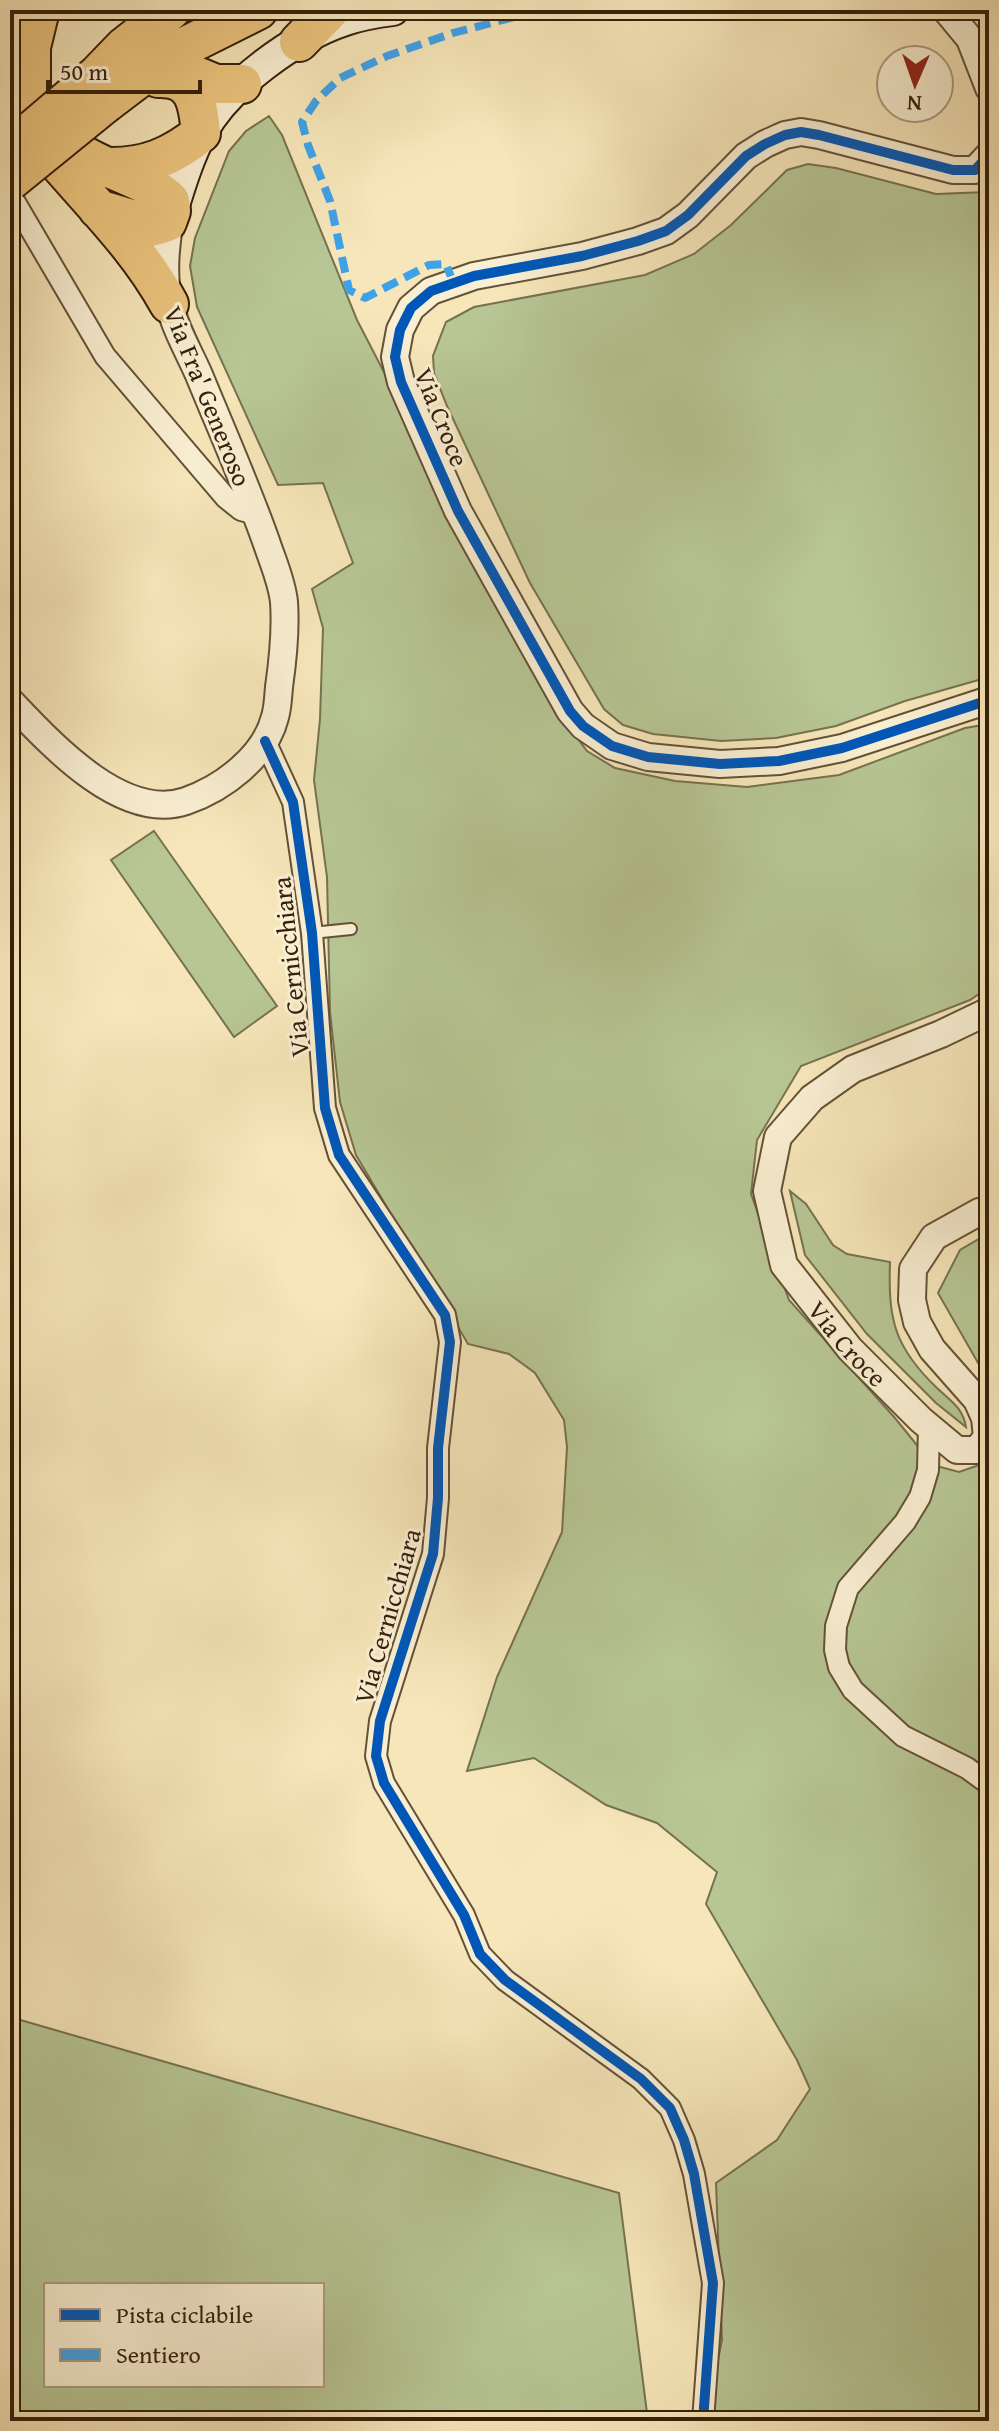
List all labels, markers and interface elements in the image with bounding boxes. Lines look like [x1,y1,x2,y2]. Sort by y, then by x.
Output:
scale bar [48,44,200,94]
north arrow [875,44,955,124]
text: 50 m [60,54,108,89]
text: N [906,88,922,120]
street label: Via Fra' Generoso [154,300,262,492]
street label: Via Croce [404,362,480,472]
street label: Via Cernicchiara [261,874,319,1059]
street label: Via Croce [799,1292,896,1395]
street label: Via Cernicchiara [343,1523,431,1708]
legend [44,2283,324,2387]
text: Pista ciclabile [116,2297,253,2332]
text: Sentiero [116,2337,201,2372]

